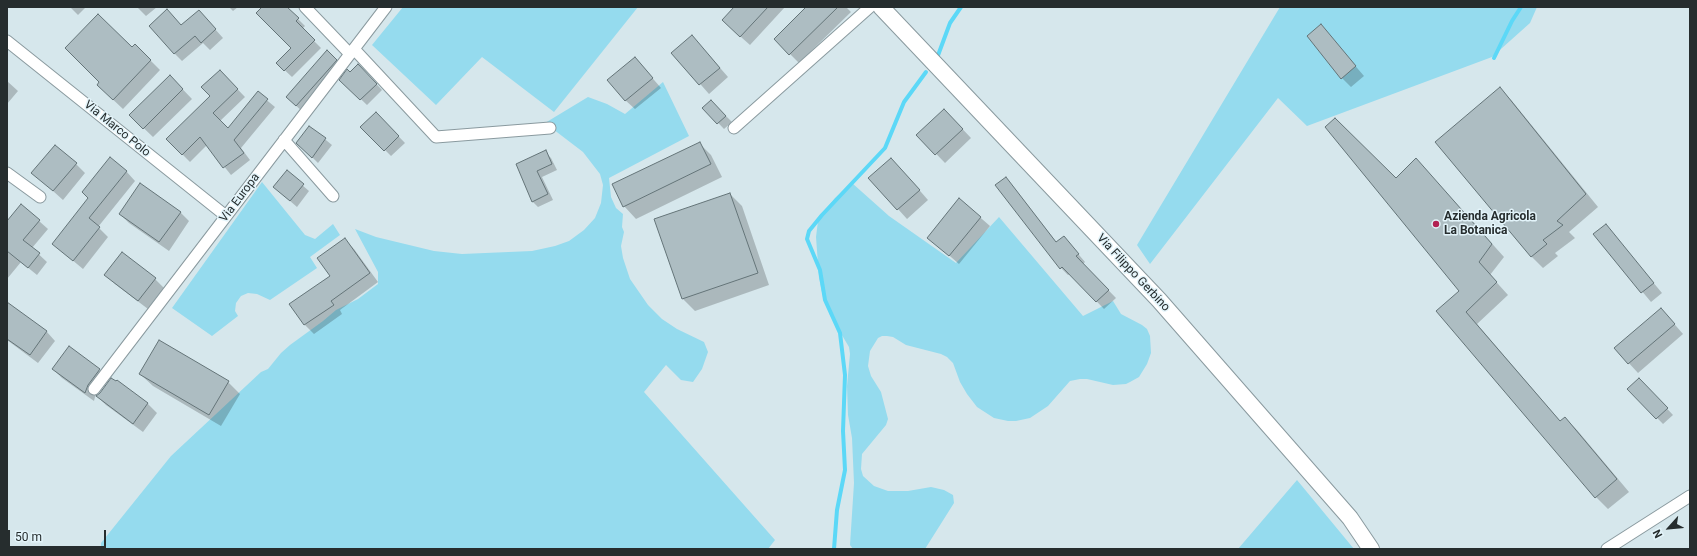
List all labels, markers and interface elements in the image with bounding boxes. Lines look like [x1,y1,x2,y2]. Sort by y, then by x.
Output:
street label: Via Marco Polo [81,98,153,160]
street label: Via Europa [217,171,263,225]
place label: Azienda Agricola La Botanica [1444,210,1536,238]
marker: Azienda Agricola La Botanica [1431,219,1441,229]
street label: Via Filippo Gerbino [1093,231,1173,315]
north arrow [1649,508,1689,548]
scale bar [10,522,108,548]
text: N [1650,527,1665,540]
text: 50 m [15,530,42,544]

